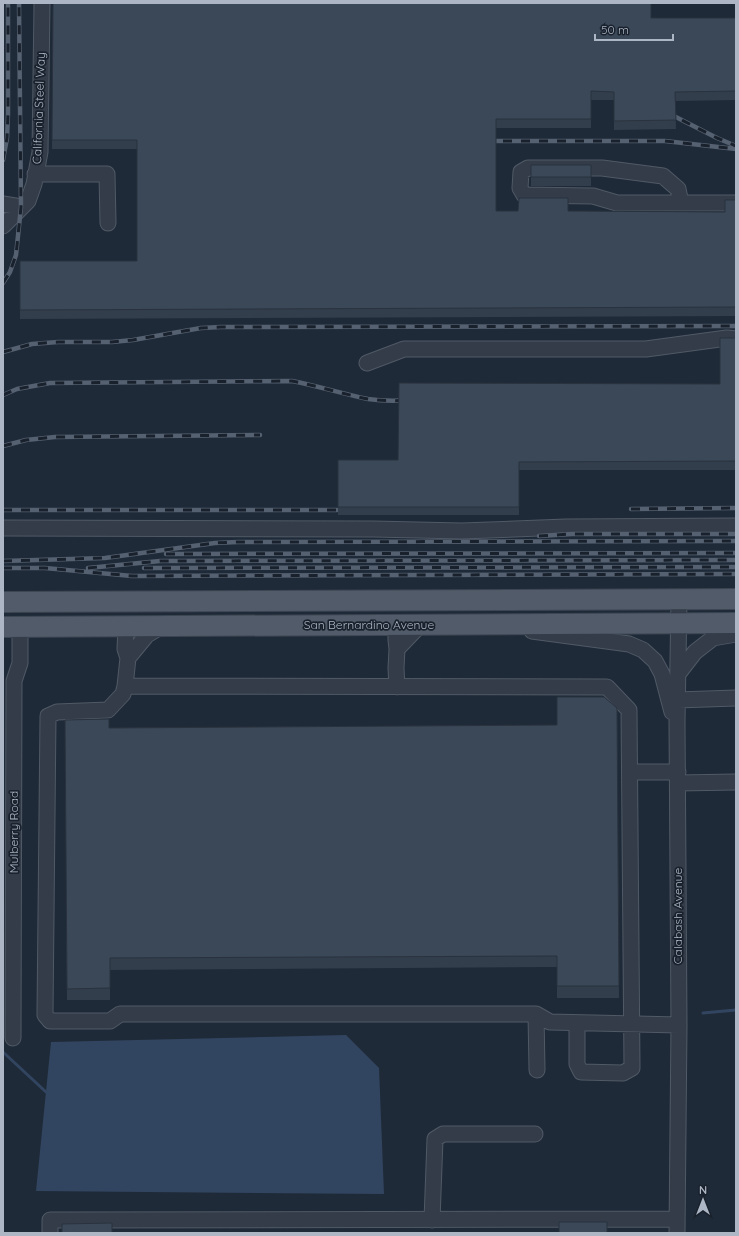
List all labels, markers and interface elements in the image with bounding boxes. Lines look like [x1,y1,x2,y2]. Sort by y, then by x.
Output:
scale bar [595,16,673,42]
text: 50 m [601,22,629,37]
street label: California Steel Way [29,52,48,164]
street label: San Bernardino Avenue [304,617,434,632]
street label: Mulberry Road [6,791,21,873]
street label: Calabash Avenue [670,868,685,964]
north arrow [683,1180,723,1220]
text: N [699,1183,707,1197]

